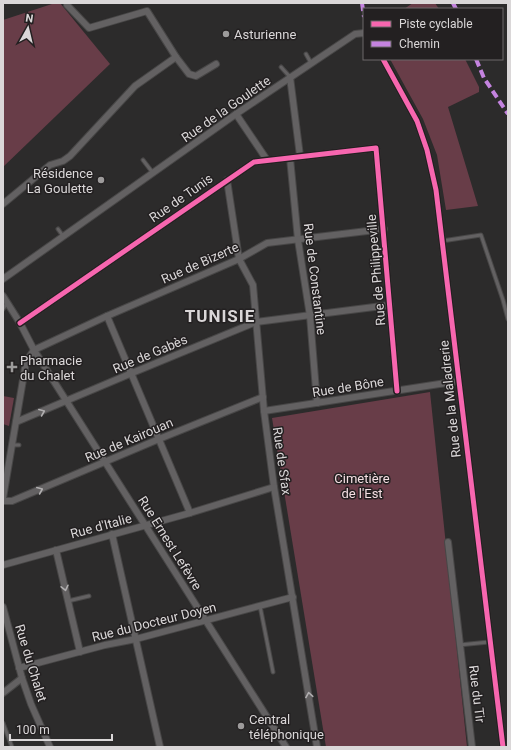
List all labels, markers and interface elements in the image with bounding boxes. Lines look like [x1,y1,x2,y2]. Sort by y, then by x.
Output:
north arrow [8,8,48,48]
legend [363,8,503,60]
text: N [25,12,34,26]
text: Piste cyclable [399,17,473,31]
place label: Asturienne [234,27,296,42]
marker: Asturienne [221,29,231,39]
text: Chemin [399,37,440,51]
street label: Rue de la Goulette [179,73,273,145]
place label: Résidence La Goulette [27,166,93,196]
street label: Rue de Tunis [146,171,216,225]
marker: Résidence La Goulette [96,175,106,185]
street label: Rue de Philippeville [364,214,388,326]
street label: Rue de Constantine [301,222,329,336]
street label: Rue de Bizerte [159,239,241,287]
district label: TUNISIE [185,306,255,326]
street label: Rue de Gabès [110,331,190,376]
street label: Rue de la Maladrerie [436,340,464,458]
place label: Pharmacie du Chalet [20,353,82,383]
marker: Pharmacie du Chalet [7,362,17,372]
street label: Rue de Bône [311,374,385,400]
one-way arrow [37,409,45,417]
street label: Rue de Kairouan [83,415,175,465]
street label: Rue de Sfax [270,426,294,497]
park label: Cimetière de l'Est [334,471,390,501]
one-way arrow [36,486,43,494]
street label: Rue Ernest Lefèvre [135,493,205,593]
street label: Rue d'Italie [69,511,133,541]
one-way arrow [60,584,69,591]
street label: Rue du Docteur Doyen [90,599,218,645]
street label: Rue du Chalet [12,623,50,703]
street label: Rue du Tir [466,664,488,724]
one-way arrow [305,692,314,698]
place label: Central téléphonique [249,712,324,742]
scale bar [10,716,112,742]
marker: Central téléphonique [236,721,246,731]
text: 100 m [16,723,50,737]

